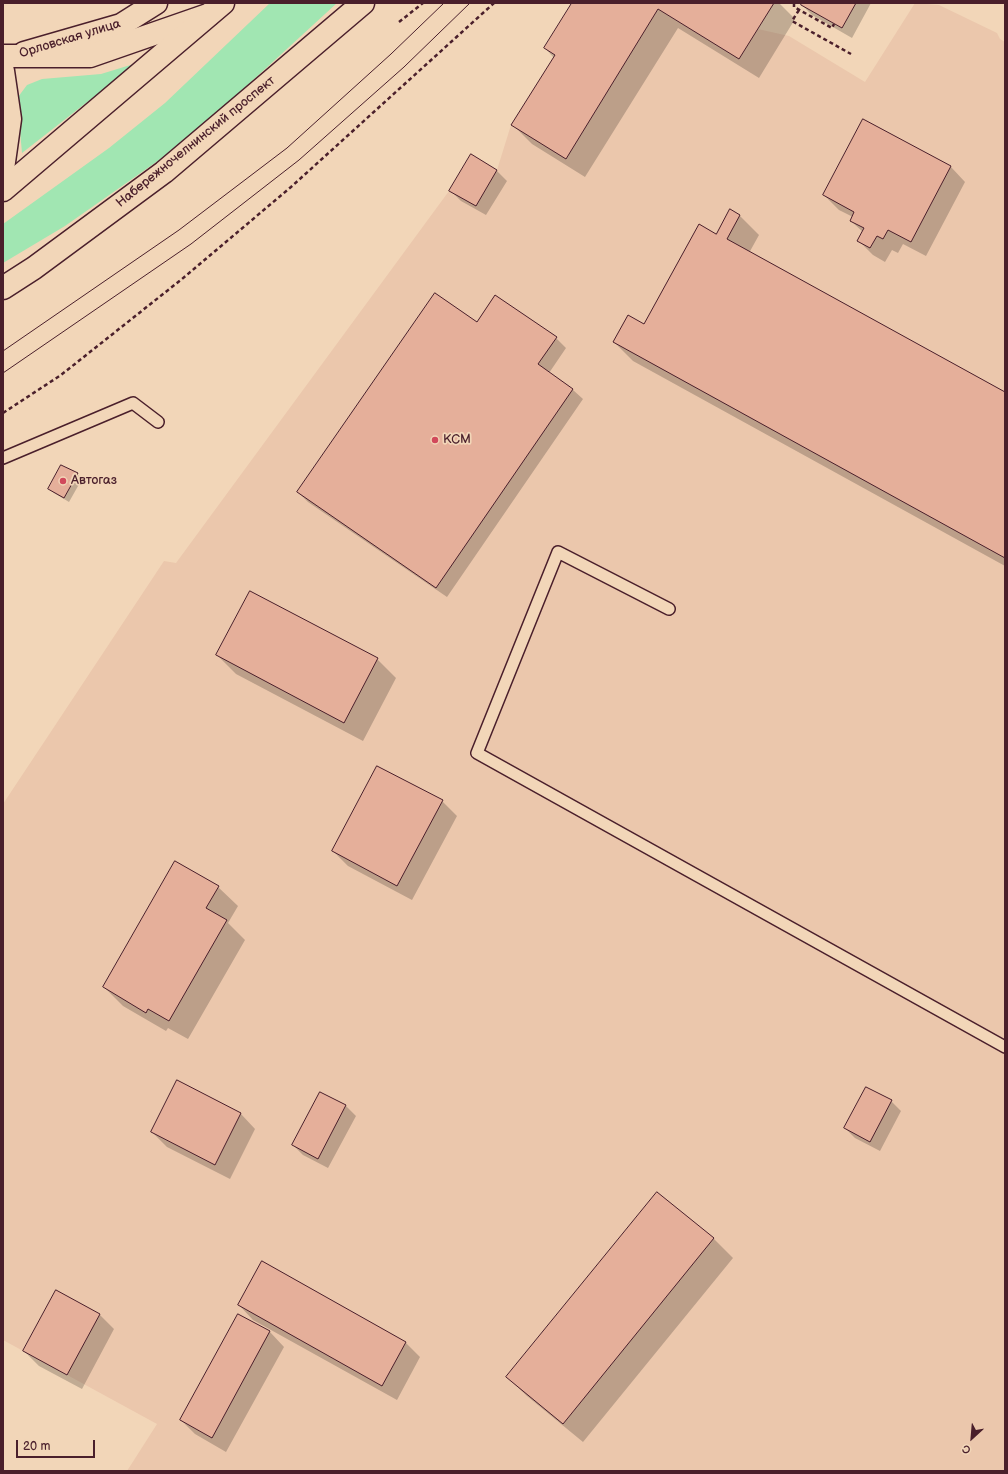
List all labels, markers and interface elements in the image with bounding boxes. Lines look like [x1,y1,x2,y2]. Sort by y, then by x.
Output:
street label: Орловская улица [18,16,122,62]
street label: Набережночелнинский проспект [113,73,279,211]
place label: КСМ [443,432,471,448]
marker: КСМ [430,435,440,445]
place label: Автогаз [71,473,117,489]
marker: Автогаз [58,476,68,486]
north arrow [952,1418,992,1458]
scale bar [18,1432,97,1458]
text: 20 m [23,1439,50,1454]
text: С [960,1442,973,1457]

